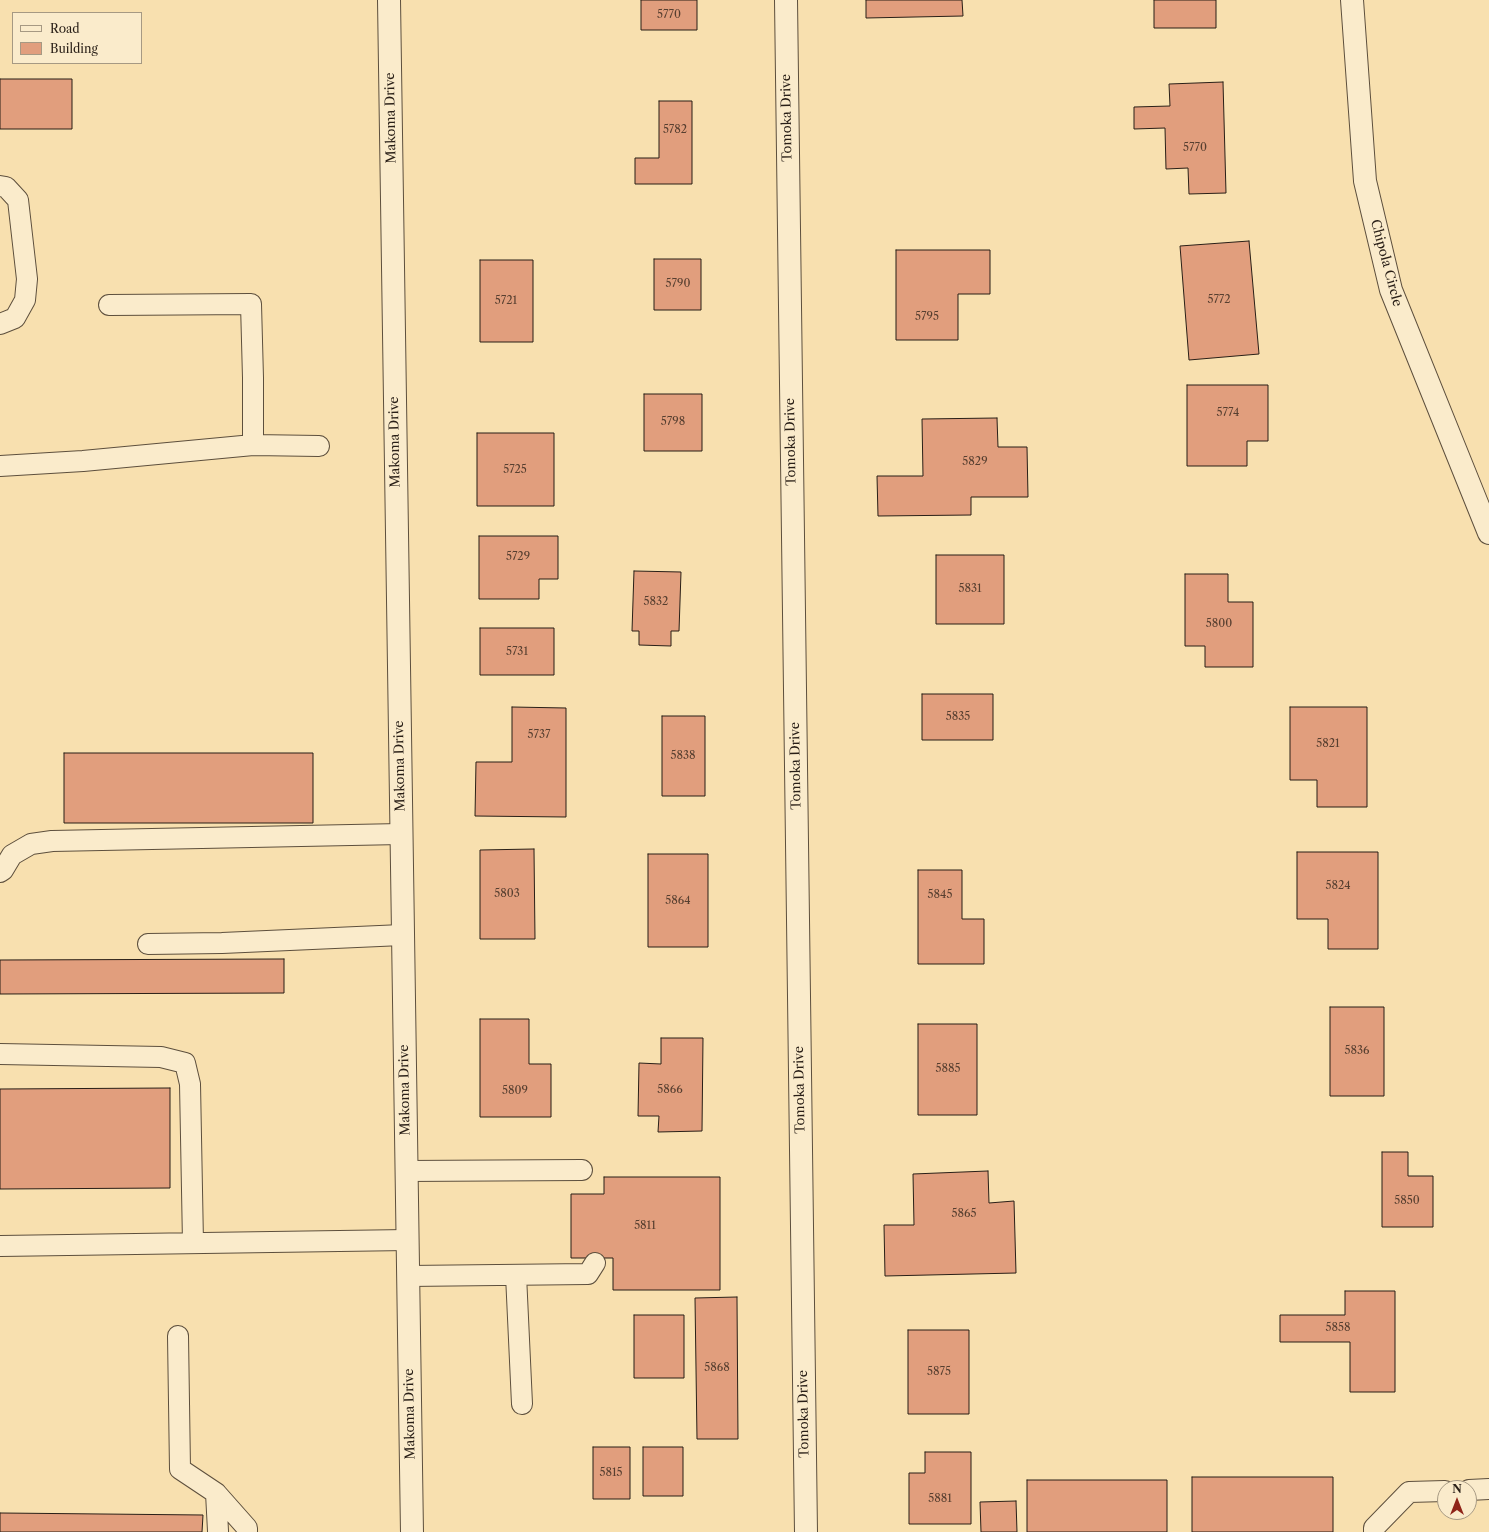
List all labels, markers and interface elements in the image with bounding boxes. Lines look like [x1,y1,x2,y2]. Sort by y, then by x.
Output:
house number: 5770 [657,8,681,22]
legend [12,12,142,64]
text: Road [50,21,80,36]
text: Building [50,41,98,56]
street label: Makoma Drive [382,72,400,164]
street label: Tomoka Drive [778,74,796,162]
house number: 5782 [663,123,687,137]
house number: 5770 [1183,141,1207,155]
street label: Chipola Circle [1367,218,1405,308]
house number: 5790 [666,277,690,291]
house number: 5772 [1207,293,1231,307]
house number: 5721 [495,294,517,308]
house number: 5795 [915,310,939,324]
street label: Makoma Drive [386,396,404,488]
street label: Tomoka Drive [782,398,800,486]
house number: 5774 [1217,406,1239,420]
house number: 5798 [661,415,685,429]
house number: 5829 [962,455,988,469]
house number: 5725 [503,463,527,477]
house number: 5729 [506,550,530,564]
house number: 5831 [958,582,982,596]
house number: 5832 [644,595,668,609]
house number: 5800 [1206,617,1232,631]
house number: 5731 [506,645,528,659]
house number: 5835 [946,710,970,724]
street label: Makoma Drive [391,720,409,812]
street label: Tomoka Drive [787,722,805,810]
house number: 5737 [528,728,550,742]
house number: 5821 [1316,737,1340,751]
house number: 5838 [670,749,696,763]
house number: 5824 [1325,879,1351,893]
house number: 5803 [494,887,520,901]
house number: 5845 [928,888,952,902]
house number: 5864 [665,894,691,908]
street label: Makoma Drive [396,1044,414,1136]
house number: 5836 [1345,1044,1369,1058]
street label: Tomoka Drive [791,1046,809,1134]
house number: 5885 [936,1062,960,1076]
house number: 5866 [657,1083,683,1097]
house number: 5809 [502,1084,528,1098]
house number: 5850 [1394,1194,1420,1208]
house number: 5865 [952,1207,976,1221]
house number: 5811 [634,1219,656,1233]
house number: 5858 [1326,1321,1350,1335]
house number: 5868 [704,1361,730,1375]
house number: 5875 [927,1365,951,1379]
street label: Makoma Drive [401,1368,419,1460]
street label: Tomoka Drive [795,1370,813,1458]
house number: 5815 [599,1466,623,1480]
north arrow [1437,1480,1477,1520]
text: N [1452,1482,1462,1496]
house number: 5881 [928,1492,952,1506]

